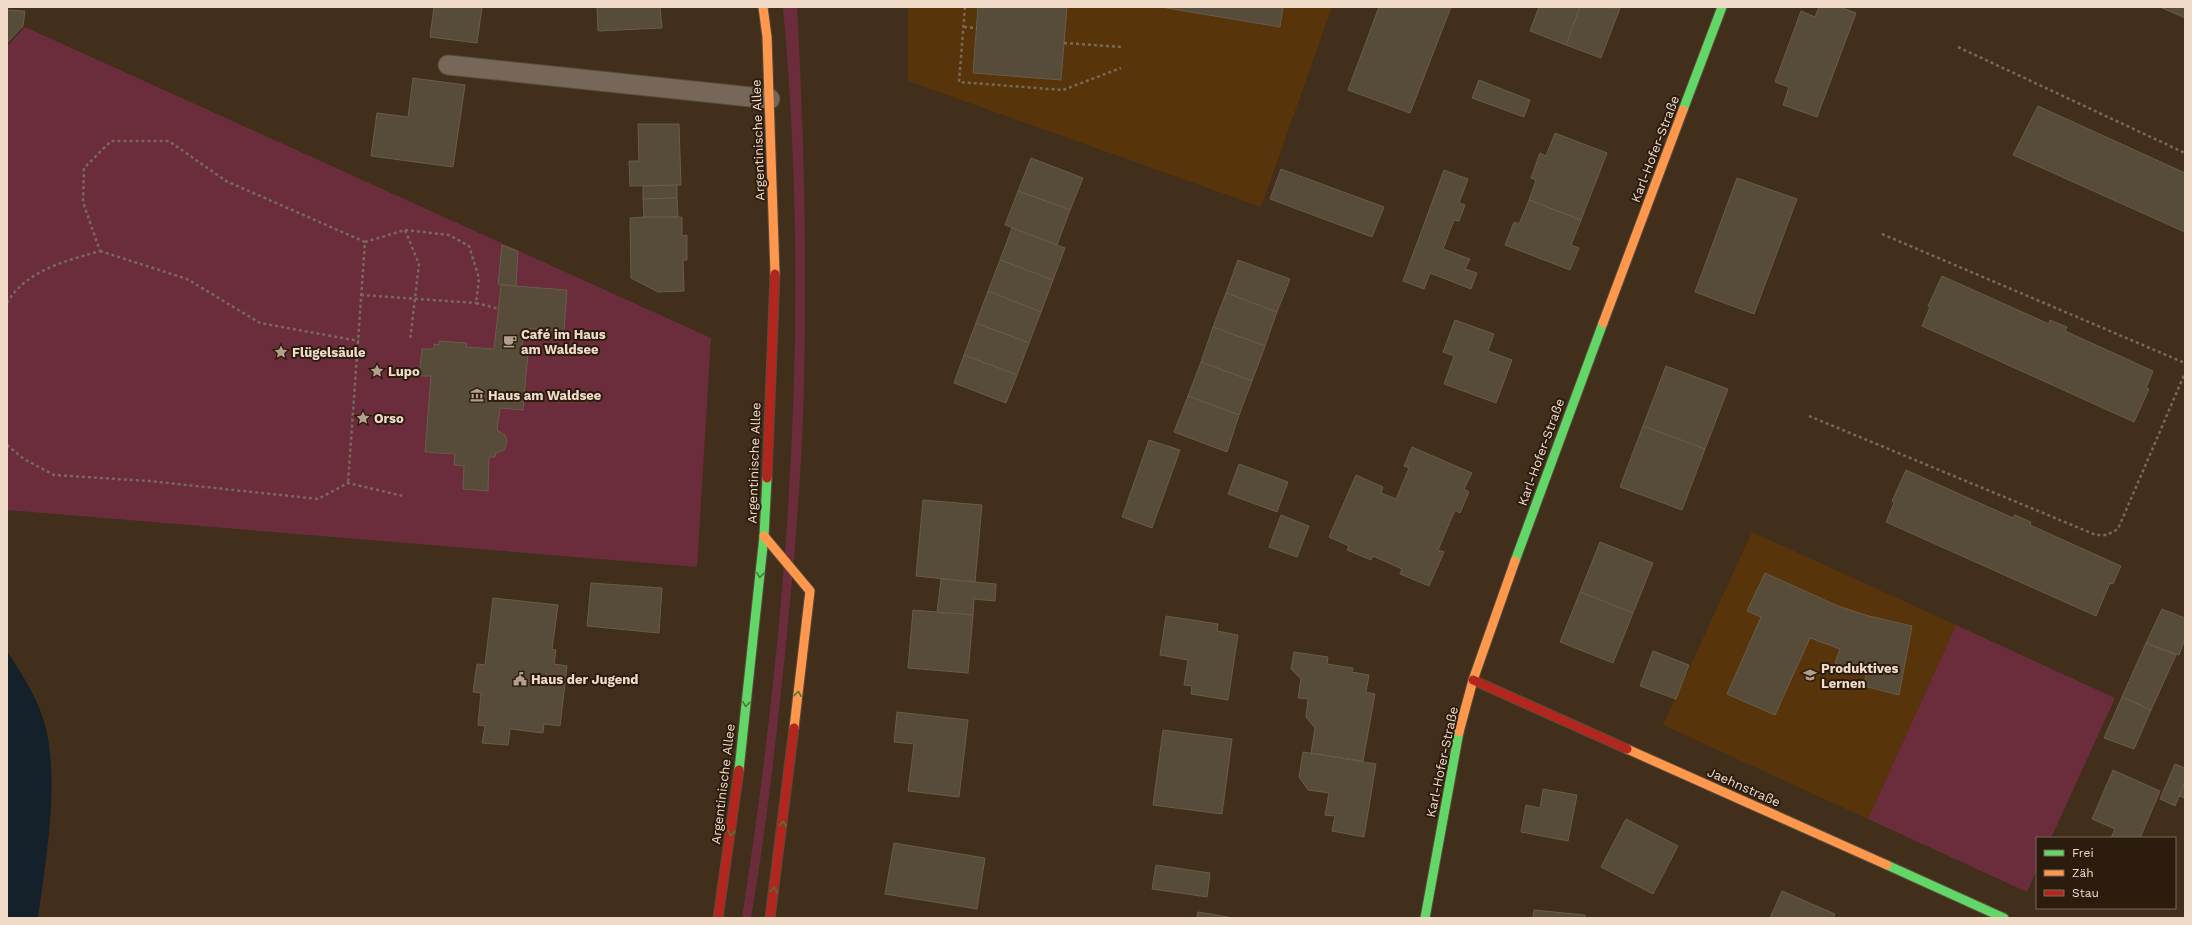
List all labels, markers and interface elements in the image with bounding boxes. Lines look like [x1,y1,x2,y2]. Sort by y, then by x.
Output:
street label: Argentinische Allee [748,79,768,201]
street label: Karl-Hofer-Straße [1628,94,1682,204]
place label: Café im Haus am Waldsee [521,327,606,357]
cafe icon: Café im Haus am Waldsee [502,333,518,349]
place icon: Flügelsäule [273,344,289,360]
place label: Flügelsäule [292,345,366,360]
place icon: Lupo [369,363,385,379]
place label: Lupo [388,364,420,379]
museum icon: Haus am Waldsee [469,387,485,403]
place label: Haus am Waldsee [488,388,602,403]
street label: Karl-Hofer-Straße [1515,396,1567,508]
street label: Argentinische Allee [744,402,764,524]
place icon: Orso [355,410,371,426]
place label: Orso [374,411,404,426]
one-way arrow [756,572,765,578]
place label: Produktives Lernen [1821,661,1898,691]
school or university icon: Produktives Lernen [1802,667,1818,683]
public building icon: Haus der Jugend [512,671,528,687]
place label: Haus der Jugend [531,672,638,687]
one-way arrow [793,691,802,697]
one-way arrow [742,701,751,707]
street label: Karl-Hofer-Straße [1423,705,1461,819]
street label: Argentinische Allee [708,723,738,845]
street label: Jaehnstraße [1705,764,1783,810]
one-way arrow [778,820,787,827]
one-way arrow [727,830,736,836]
legend [2036,837,2176,909]
text: Frei [2072,846,2094,860]
text: Zäh [2072,866,2094,880]
text: Stau [2072,886,2099,900]
one-way arrow [769,887,778,893]

